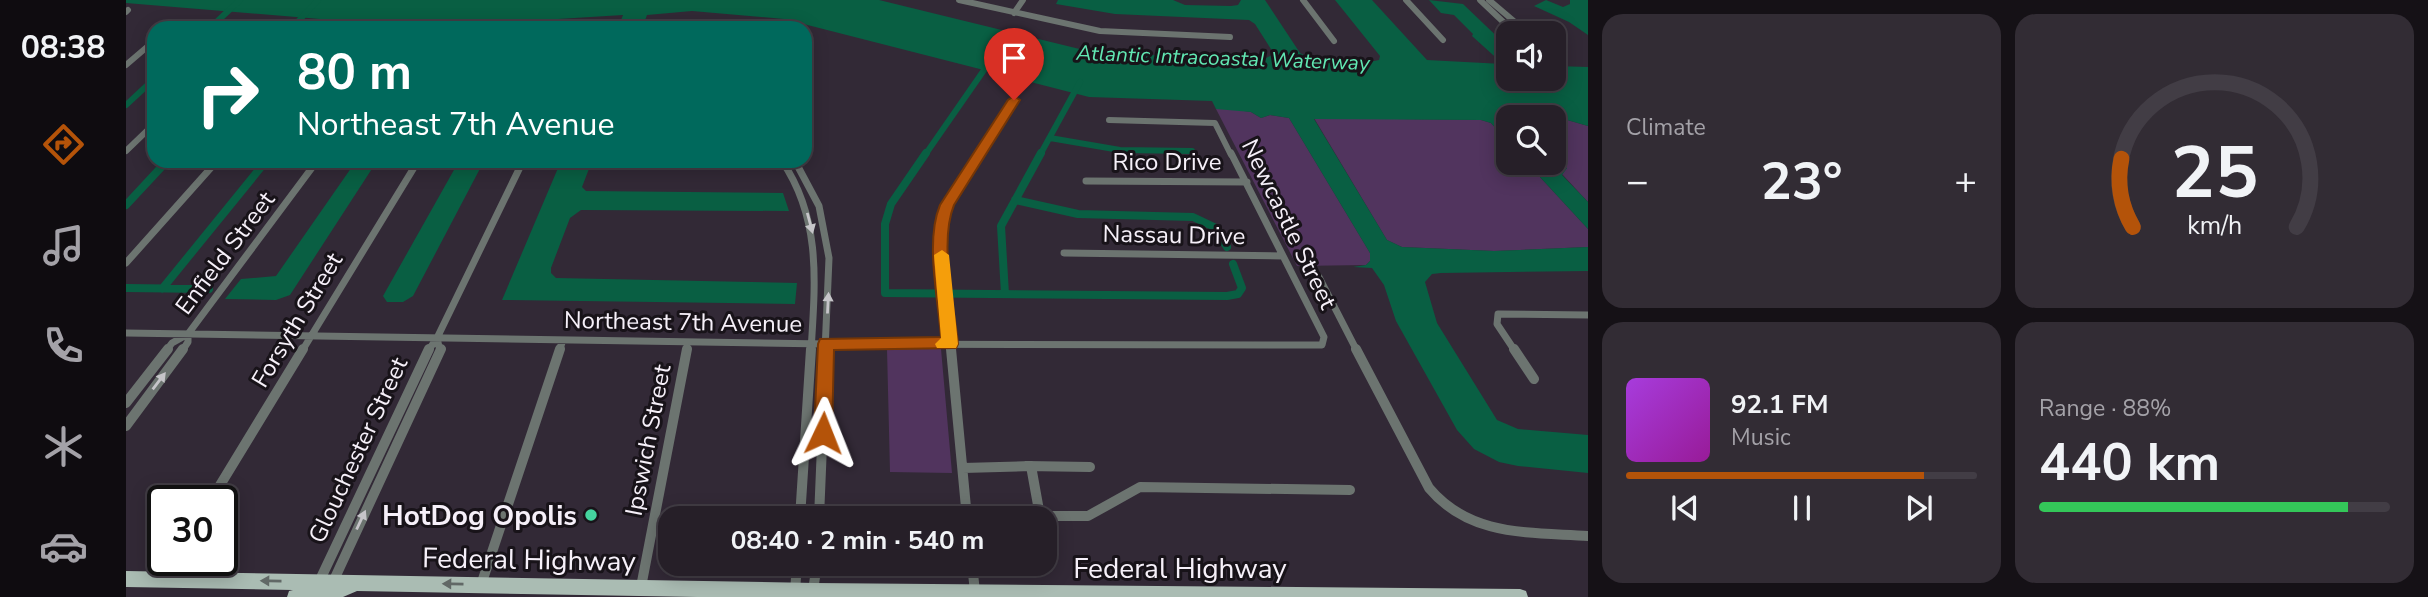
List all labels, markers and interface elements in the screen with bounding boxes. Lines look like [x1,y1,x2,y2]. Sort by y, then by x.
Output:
map controls [1496,21,1566,175]
button: sound [1496,21,1566,91]
text: 08:38 [21,26,105,69]
pin [984,28,1044,100]
text: 80 m [297,39,412,106]
icon: arrive [995,39,1033,77]
water label: Atlantic Intracoastal Waterway [1075,39,1371,77]
icon: right [182,49,273,140]
text: Northeast 7th Avenue [297,103,615,146]
button: search [1496,105,1566,175]
text: Climate [1626,112,1706,143]
icon: directions [39,120,88,169]
text: 25 [2171,123,2258,223]
street label: Newcastle Street [1234,134,1344,315]
street label: Rico Drive [1113,146,1221,178]
text: 23° [1760,146,1843,217]
text: − [1626,156,1649,207]
text: + [1954,156,1977,207]
street label: Enfield Street [168,184,282,321]
text: km/h [2187,209,2242,243]
one-way arrow [805,212,815,233]
street label: Nassau Drive [1102,218,1246,252]
icon: music [39,221,88,270]
street label: Forsyth Street [244,246,350,393]
one-way arrow [823,292,834,314]
street label: Northeast 7th Avenue [564,304,802,340]
icon: phone [39,321,88,370]
street label: Glouchester Street [301,351,415,548]
street label: Ipswich Street [618,361,678,518]
one-way arrow [152,372,166,390]
text: 92.1 FM [1731,387,1828,422]
text: Range · 88% [2039,393,2171,424]
position arrow [786,396,860,470]
icon: climate [39,422,88,471]
text: Music [1731,422,1791,453]
text: 440 km [2039,427,2220,498]
speed limit sign: 30 [147,485,238,576]
icon: previous [1666,489,1704,527]
icon: pause [1783,489,1821,527]
icon: next [1900,489,1938,527]
place label: HotDog Opolis [382,497,577,535]
marker: HotDog Opolis [583,507,599,523]
one-way arrow [356,510,367,530]
icon: car [39,522,88,571]
text: 08:40 · 2 min · 540 m [731,523,984,558]
street label: Federal Highway [422,539,637,581]
street label: Federal Highway [1073,550,1287,588]
one-way arrow [259,575,281,587]
one-way arrow [442,579,464,590]

